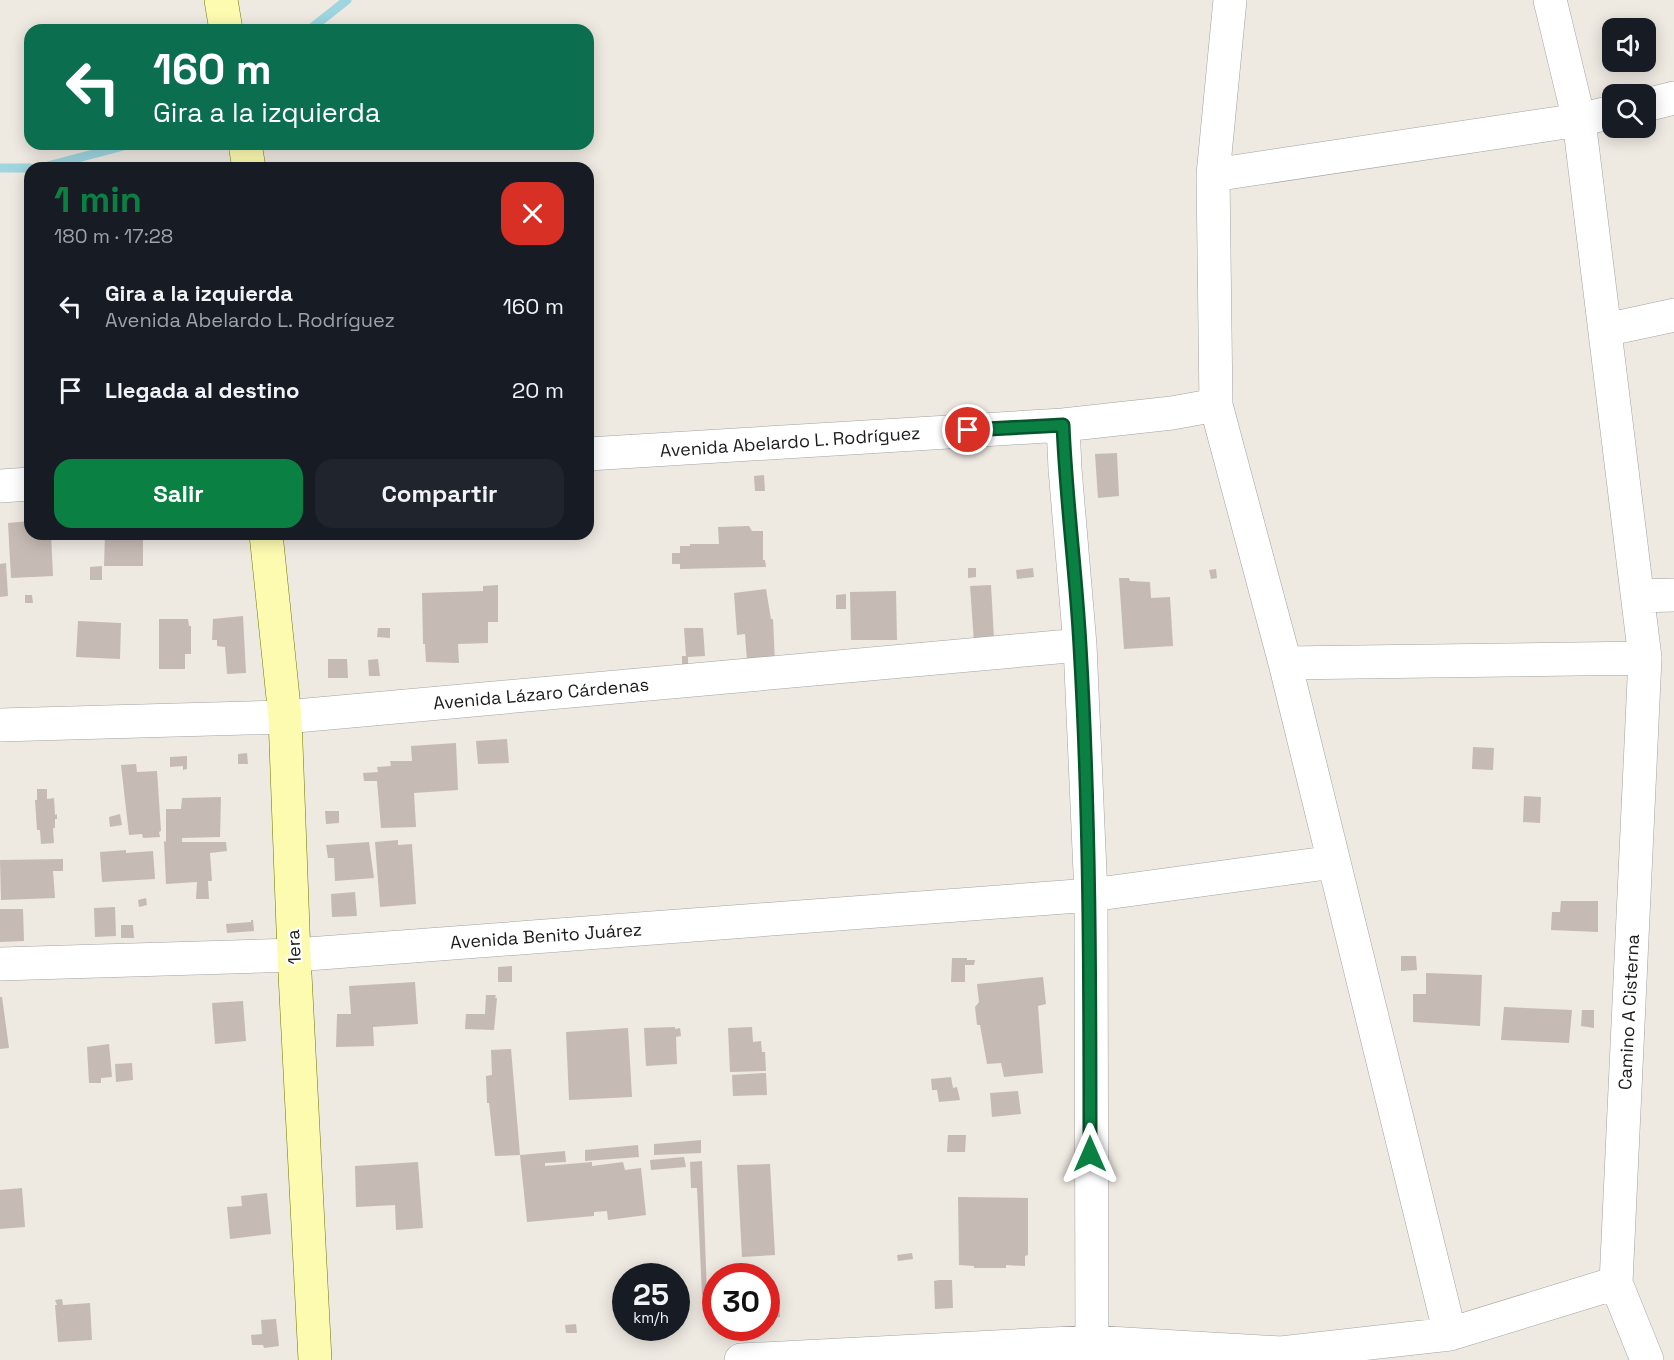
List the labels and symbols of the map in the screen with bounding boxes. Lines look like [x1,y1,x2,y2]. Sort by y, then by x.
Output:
pin [942,404,993,455]
street label: Avenida Abelardo L. Rodríguez [659,421,921,462]
street label: Avenida Lázaro Cárdenas [432,673,650,714]
street label: Avenida Benito Juárez [449,917,643,954]
street label: 1era [281,929,306,965]
street label: Camino A Cisterna [1613,933,1644,1091]
position arrow [1058,1122,1122,1186]
speed limit sign: 30 [702,1263,780,1341]

